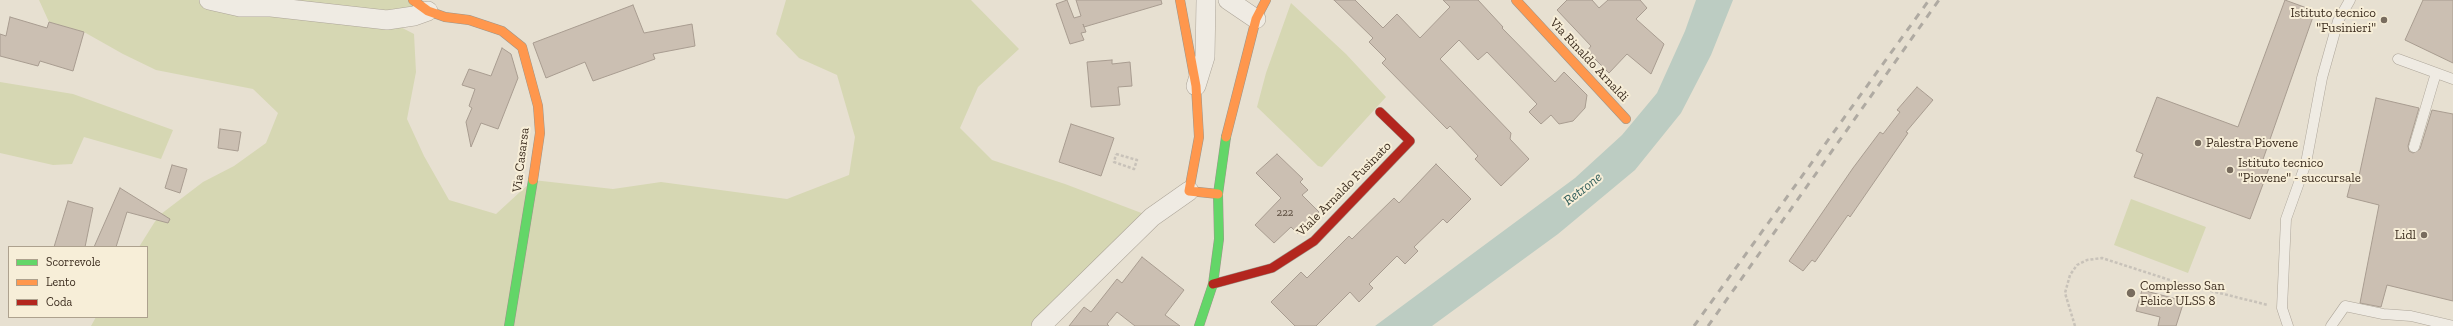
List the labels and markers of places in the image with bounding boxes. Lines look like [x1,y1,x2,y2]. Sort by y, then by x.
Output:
place label: Istituto tecnico "Fusinieri" [2290,5,2376,36]
marker: Istituto tecnico "Fusinieri" [2379,15,2389,25]
place label: Palestra Piovene [2206,135,2298,151]
marker: Palestra Piovene [2193,138,2203,148]
place label: Istituto tecnico "Piovene" - succursale [2238,155,2361,186]
marker: Istituto tecnico "Piovene" - succursale [2225,165,2235,175]
place label: Lidl [2395,227,2416,243]
marker: Lidl [2419,230,2429,240]
place label: Complesso San Felice ULSS 8 [2140,278,2225,309]
marker: Complesso San Felice ULSS 8 [2125,287,2137,299]

